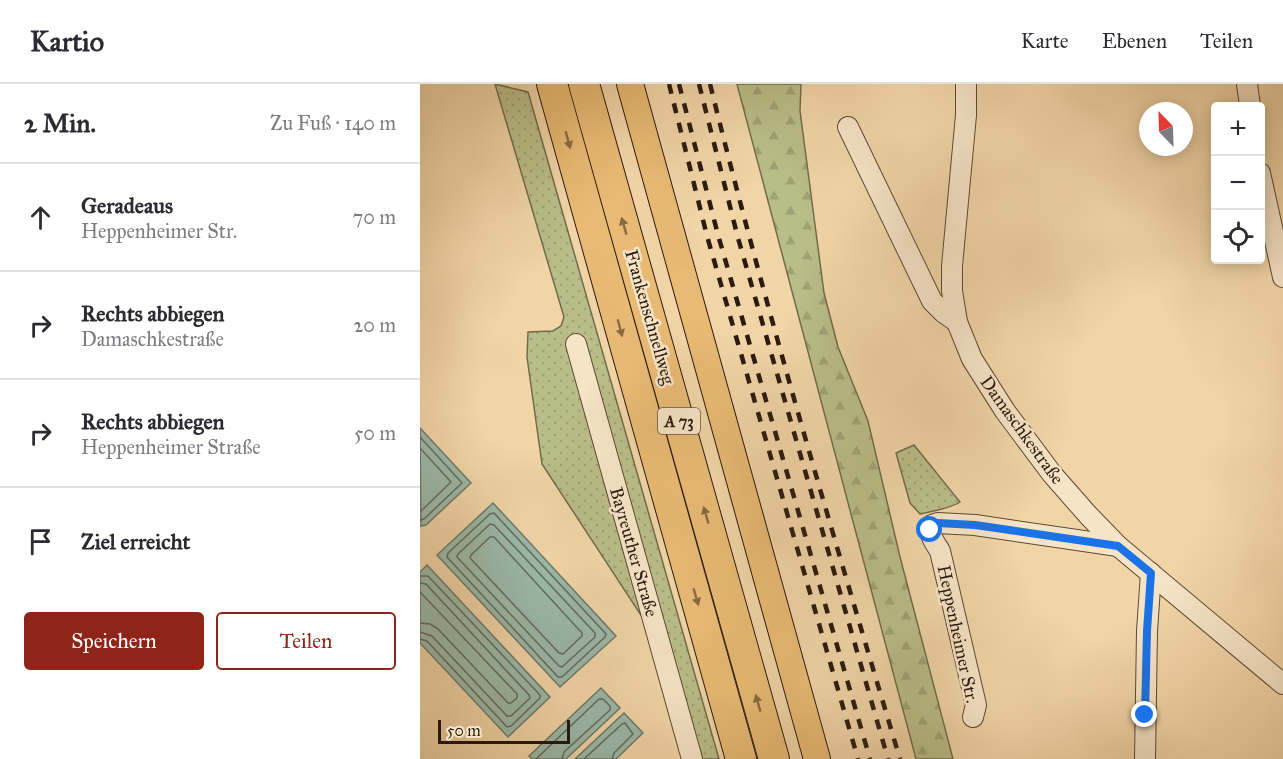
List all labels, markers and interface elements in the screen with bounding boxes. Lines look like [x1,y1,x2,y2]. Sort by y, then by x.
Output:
text: Kartio [30,24,104,59]
text: Karte [1021,28,1069,54]
text: Ebenen [1102,28,1167,54]
text: Teilen [1200,28,1253,54]
north arrow [1139,102,1193,156]
map controls [1211,102,1265,264]
button: + [1211,102,1265,156]
text: 2 Min. [24,107,96,139]
text: Zu Fuß · 140 m [270,111,396,135]
one-way arrow [564,132,573,150]
button: − [1211,156,1265,210]
text: Geradeaus [81,192,173,219]
icon: ahead [24,201,57,234]
text: 70 m [353,205,396,229]
button: locate [1211,210,1265,264]
one-way arrow [619,217,628,235]
text: Heppenheimer Str. [81,219,237,243]
street label: Frankenschnellweg [619,247,680,388]
text: Rechts abbiegen [81,300,224,327]
icon: right [24,309,57,342]
text: 20 m [353,313,396,337]
one-way arrow [615,319,625,337]
text: Damaschkestraße [81,327,224,351]
street label: Damaschkestraße [975,372,1069,488]
text: Rechts abbiegen [81,408,224,435]
road number: A 73 [658,408,700,434]
icon: right [24,417,57,450]
text: 50 m [354,421,396,445]
text: Heppenheimer Straße [81,435,261,459]
street label: Bayreuther Straße [605,485,663,619]
one-way arrow [700,506,710,524]
route start [916,516,942,542]
icon: arrive [24,525,57,558]
text: Ziel erreicht [81,528,190,555]
street label: Heppenheimer Str. [933,563,983,705]
one-way arrow [691,588,701,606]
button: Speichern [24,612,204,670]
button: Teilen [216,612,396,670]
one-way arrow [753,694,762,712]
route end [1131,701,1157,727]
scale bar [438,717,570,744]
text: 50 m [447,721,481,740]

